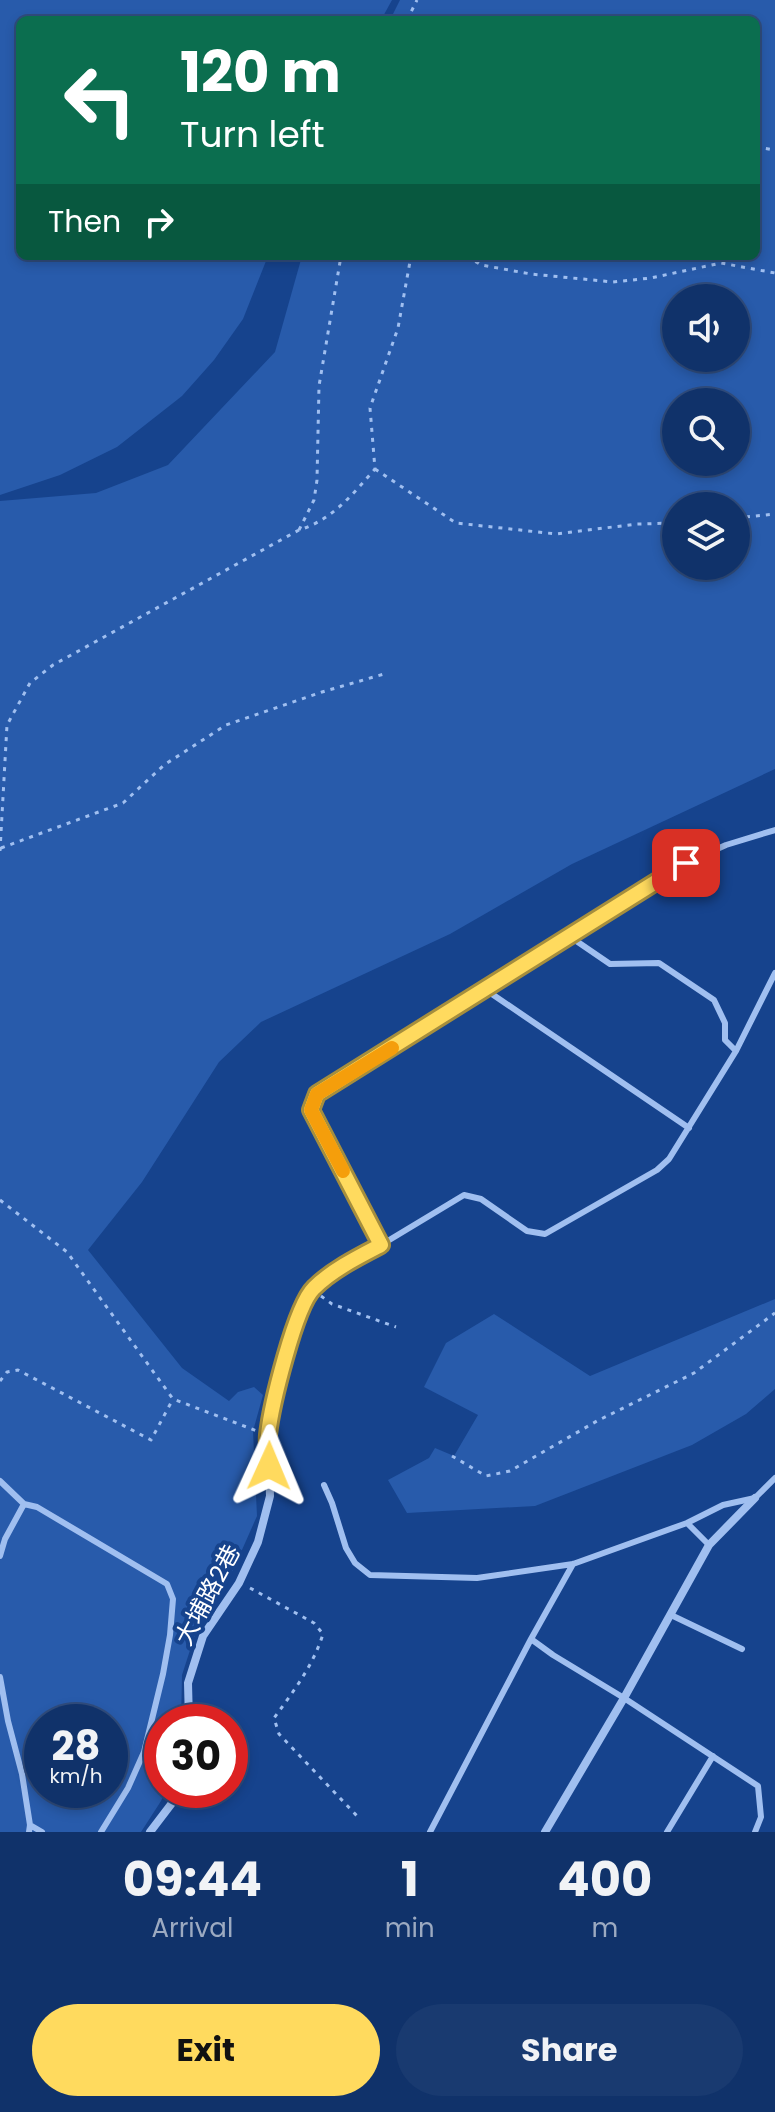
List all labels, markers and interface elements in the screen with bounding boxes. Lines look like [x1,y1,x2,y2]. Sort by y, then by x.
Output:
text: 120 m [180,33,341,112]
icon: left [48,48,152,152]
text: Turn left [180,109,325,160]
text: Then [48,200,121,243]
icon: right [137,200,181,244]
map controls [662,284,750,580]
button: sound [662,284,750,372]
button: search [662,388,750,476]
button: layers [662,492,750,580]
pin [652,829,720,897]
icon: arrive [664,841,708,885]
position arrow [227,1424,311,1508]
street label: 大埔路2巷 [167,1539,248,1651]
speed limit sign: 30 [144,1704,248,1808]
text: 28 [52,1718,100,1774]
text: km/h [49,1762,103,1790]
text: 09:44 [123,1846,262,1913]
text: 1 [401,1846,419,1913]
text: 400 [557,1846,652,1913]
text: Arrival [151,1910,233,1946]
text: min [385,1910,435,1946]
text: m [591,1910,618,1946]
button: Exit [32,2004,380,2096]
button: Share [396,2004,743,2096]

